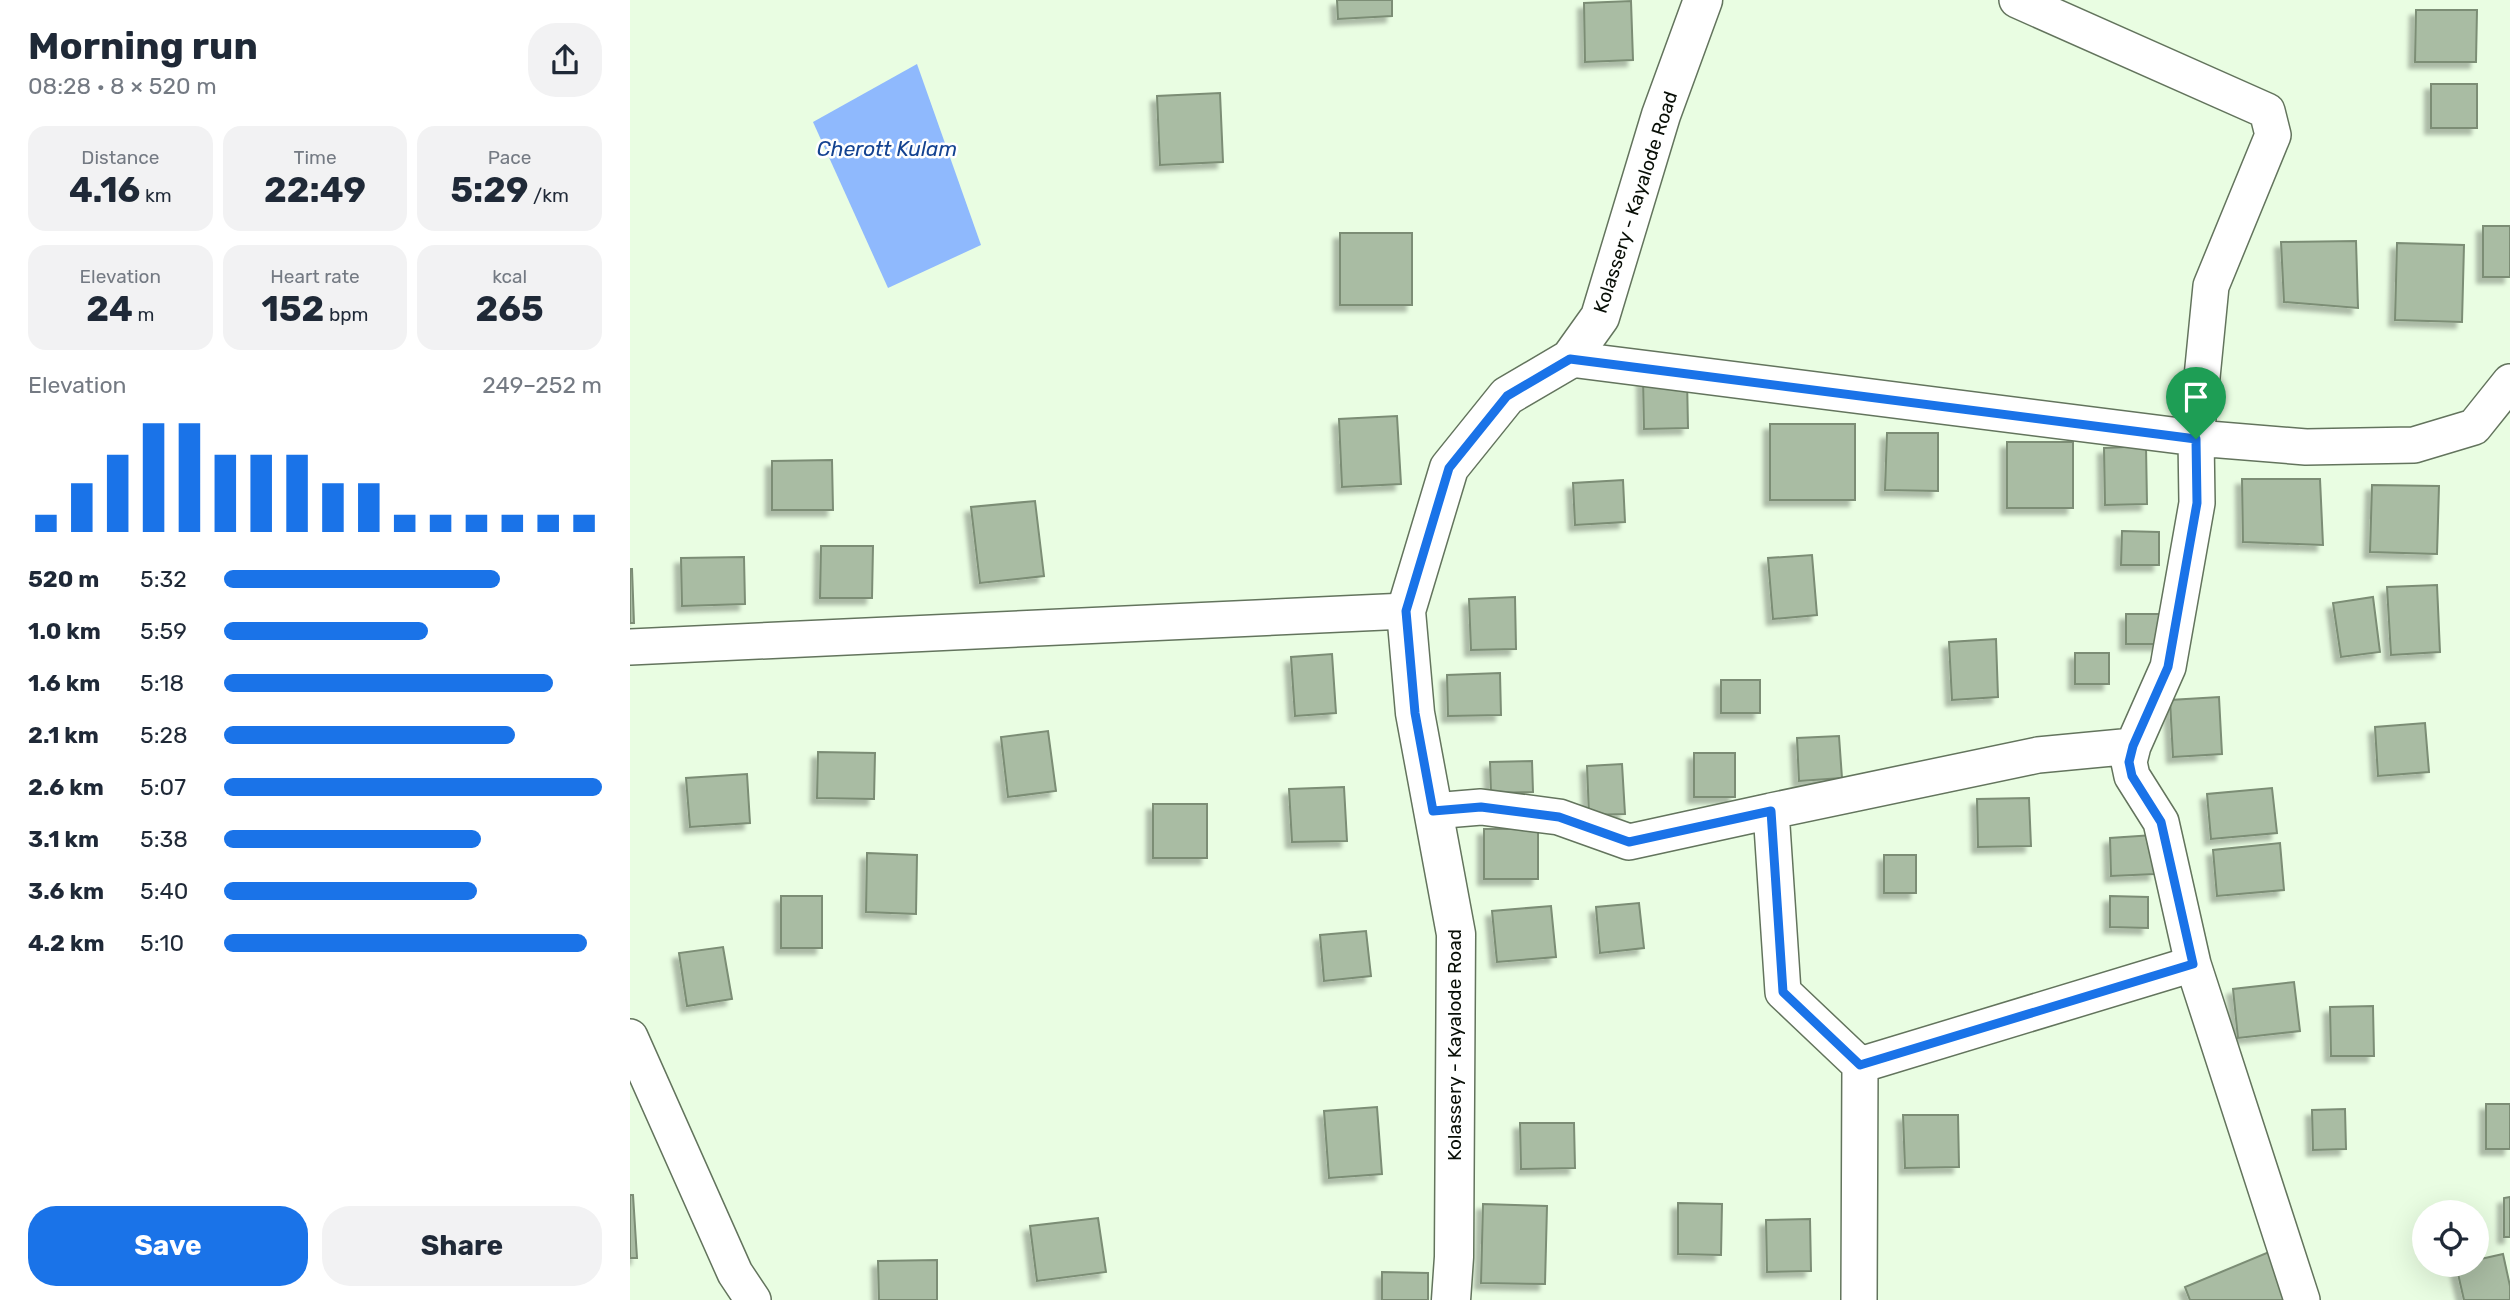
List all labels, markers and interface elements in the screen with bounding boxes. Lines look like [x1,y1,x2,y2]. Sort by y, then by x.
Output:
text: Morning run [28,23,258,69]
button: share [528,23,602,97]
text: 08:28 · 8 × 520 m [28,72,217,100]
street label: Kolassery - Kayalode Road [1589,88,1682,316]
water label: Cherott Kulam [817,136,957,161]
text: Distance [81,146,159,169]
text: Time [293,146,337,169]
text: Pace [488,146,531,169]
text: 4.16 [69,169,140,211]
text: 22:49 [264,169,366,211]
text: 5:29 [450,169,528,211]
text: km [140,184,172,207]
text: /km [528,184,569,207]
text: Elevation [80,265,161,288]
text: Heart rate [270,265,360,288]
text: kcal [492,265,527,288]
text: 24 [86,288,133,330]
text: 152 [262,288,324,330]
text: 265 [476,288,544,330]
text: m [133,303,154,326]
text: bpm [324,303,368,326]
pin [2166,367,2226,439]
text: Elevation [28,371,127,399]
text: 249–252 m [482,371,602,399]
icon: arrive [2177,378,2215,416]
text: 520 m [28,565,99,593]
text: 5:32 [140,565,187,593]
text: 1.0 km [28,617,101,645]
text: 5:59 [140,617,187,645]
text: 1.6 km [28,669,100,697]
text: 5:18 [140,669,184,697]
text: 2.1 km [28,721,99,749]
text: 5:28 [140,721,188,749]
text: 2.6 km [28,773,104,801]
text: 5:07 [140,773,186,801]
text: 3.1 km [28,825,99,853]
text: 5:38 [140,825,188,853]
text: 3.6 km [28,877,104,905]
text: 5:40 [140,877,188,905]
text: 4.2 km [28,929,104,957]
text: 5:10 [140,929,184,957]
street label: Kolassery - Kayalode Road [1443,929,1466,1161]
map controls [2412,1200,2489,1277]
button: locate [2412,1200,2489,1277]
button: Save [28,1206,308,1286]
button: Share [322,1206,602,1286]

